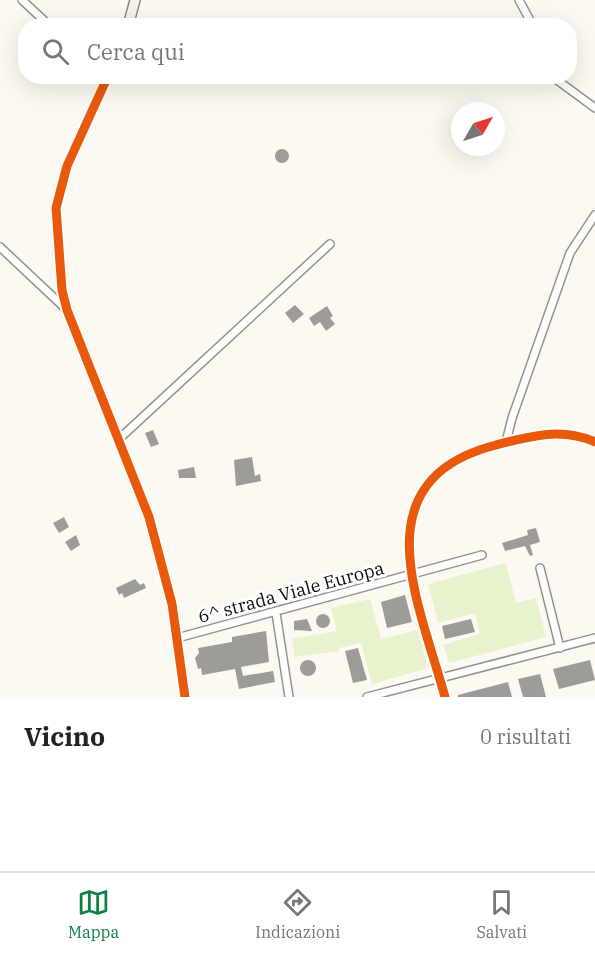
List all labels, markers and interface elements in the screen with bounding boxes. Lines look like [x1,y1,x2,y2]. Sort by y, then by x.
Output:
search box [18,18,577,84]
icon: search [39,35,72,68]
text: Cerca qui [87,37,185,66]
north arrow [451,102,505,156]
street label: 6^ strada Viale Europa [195,556,387,628]
text: Vicino [24,719,105,753]
text: 0 risultati [480,723,571,750]
tab: Mappa [68,886,119,942]
tab: Indicazioni [255,886,340,942]
tab: Salvati [476,886,527,942]

